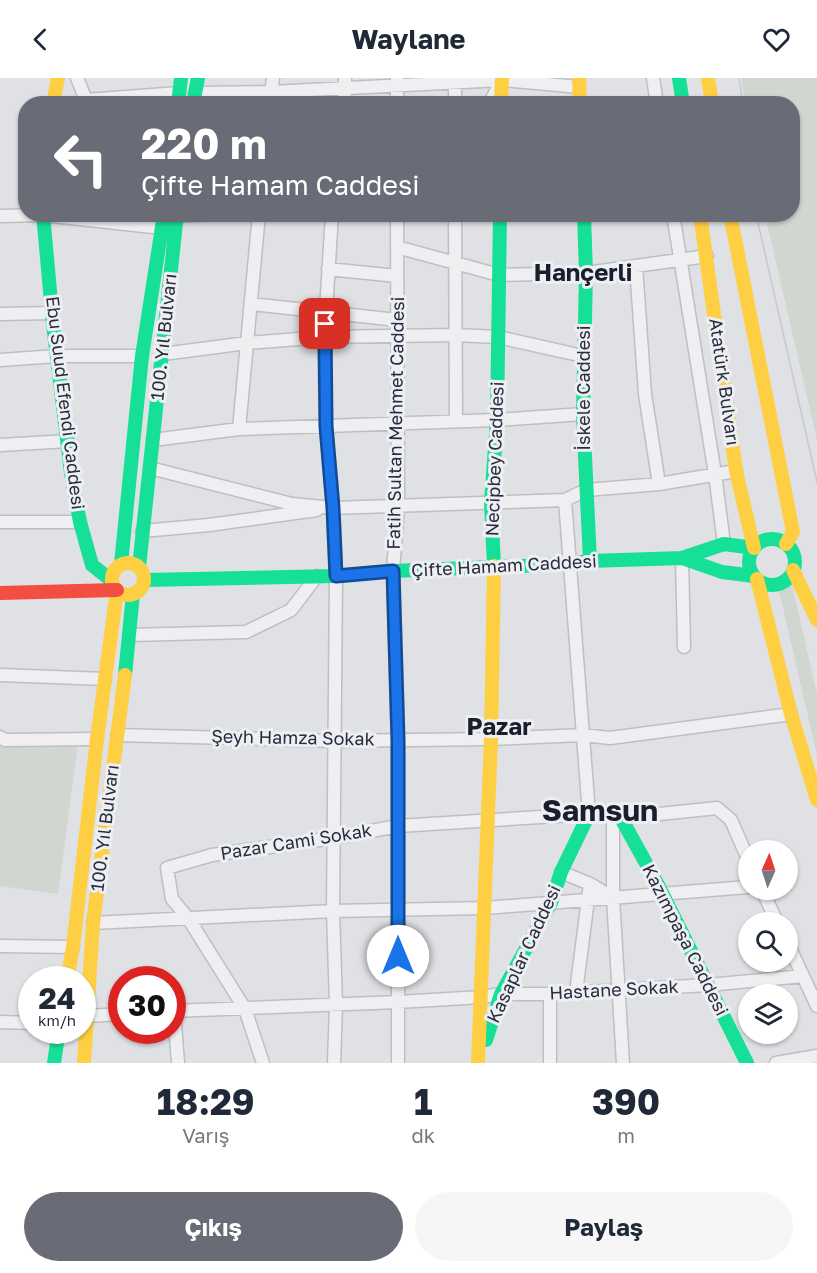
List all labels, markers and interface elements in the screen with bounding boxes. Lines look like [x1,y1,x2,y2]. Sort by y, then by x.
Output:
icon: back [24,23,57,56]
text: Waylane [351,23,466,55]
icon: heart [760,23,793,56]
text: 220 m [141,118,267,168]
icon: left [42,120,120,198]
text: Çifte Hamam Caddesi [141,169,420,201]
district label: Hançerli [534,257,632,286]
street label: 100. Yıl Bulvarı [145,272,181,401]
street label: Ebu Suud Efendi Caddesi [42,295,90,511]
street label: Fatih Sultan Mehmet Caddesi [382,296,408,550]
pin [299,298,350,349]
icon: arrive [308,307,341,340]
street label: Atatürk Bulvarı [705,317,745,447]
street label: İskele Caddesi [572,325,594,451]
street label: Necipbey Caddesi [480,381,508,537]
street label: Çifte Hamam Caddesi [411,549,597,581]
district label: Pazar [466,711,532,740]
street label: Şeyh Hamza Sokak [211,725,375,749]
street label: 100. Yıl Bulvarı [85,763,123,892]
district label: Samsun [542,792,658,828]
street label: Pazar Cami Sokak [219,818,373,864]
north arrow [738,840,798,900]
map controls [738,840,798,1044]
street label: Kazımpaşa Caddesi [638,860,734,1019]
street label: Kasaplar Caddesi [481,881,565,1026]
button: search [738,912,798,972]
position arrow [366,924,430,988]
speed limit sign: 30 [108,966,186,1044]
street label: Hastane Sokak [549,975,679,1003]
text: 24 [38,980,76,1016]
button: layers [738,984,798,1044]
text: km/h [38,1011,76,1029]
text: 18:29 [157,1080,255,1123]
text: 1 [414,1080,433,1123]
text: 390 [592,1080,660,1123]
text: Varış [182,1123,229,1147]
text: dk [412,1123,435,1147]
text: m [617,1123,635,1147]
button: Çıkış [24,1192,403,1261]
button: Paylaş [415,1192,793,1261]

